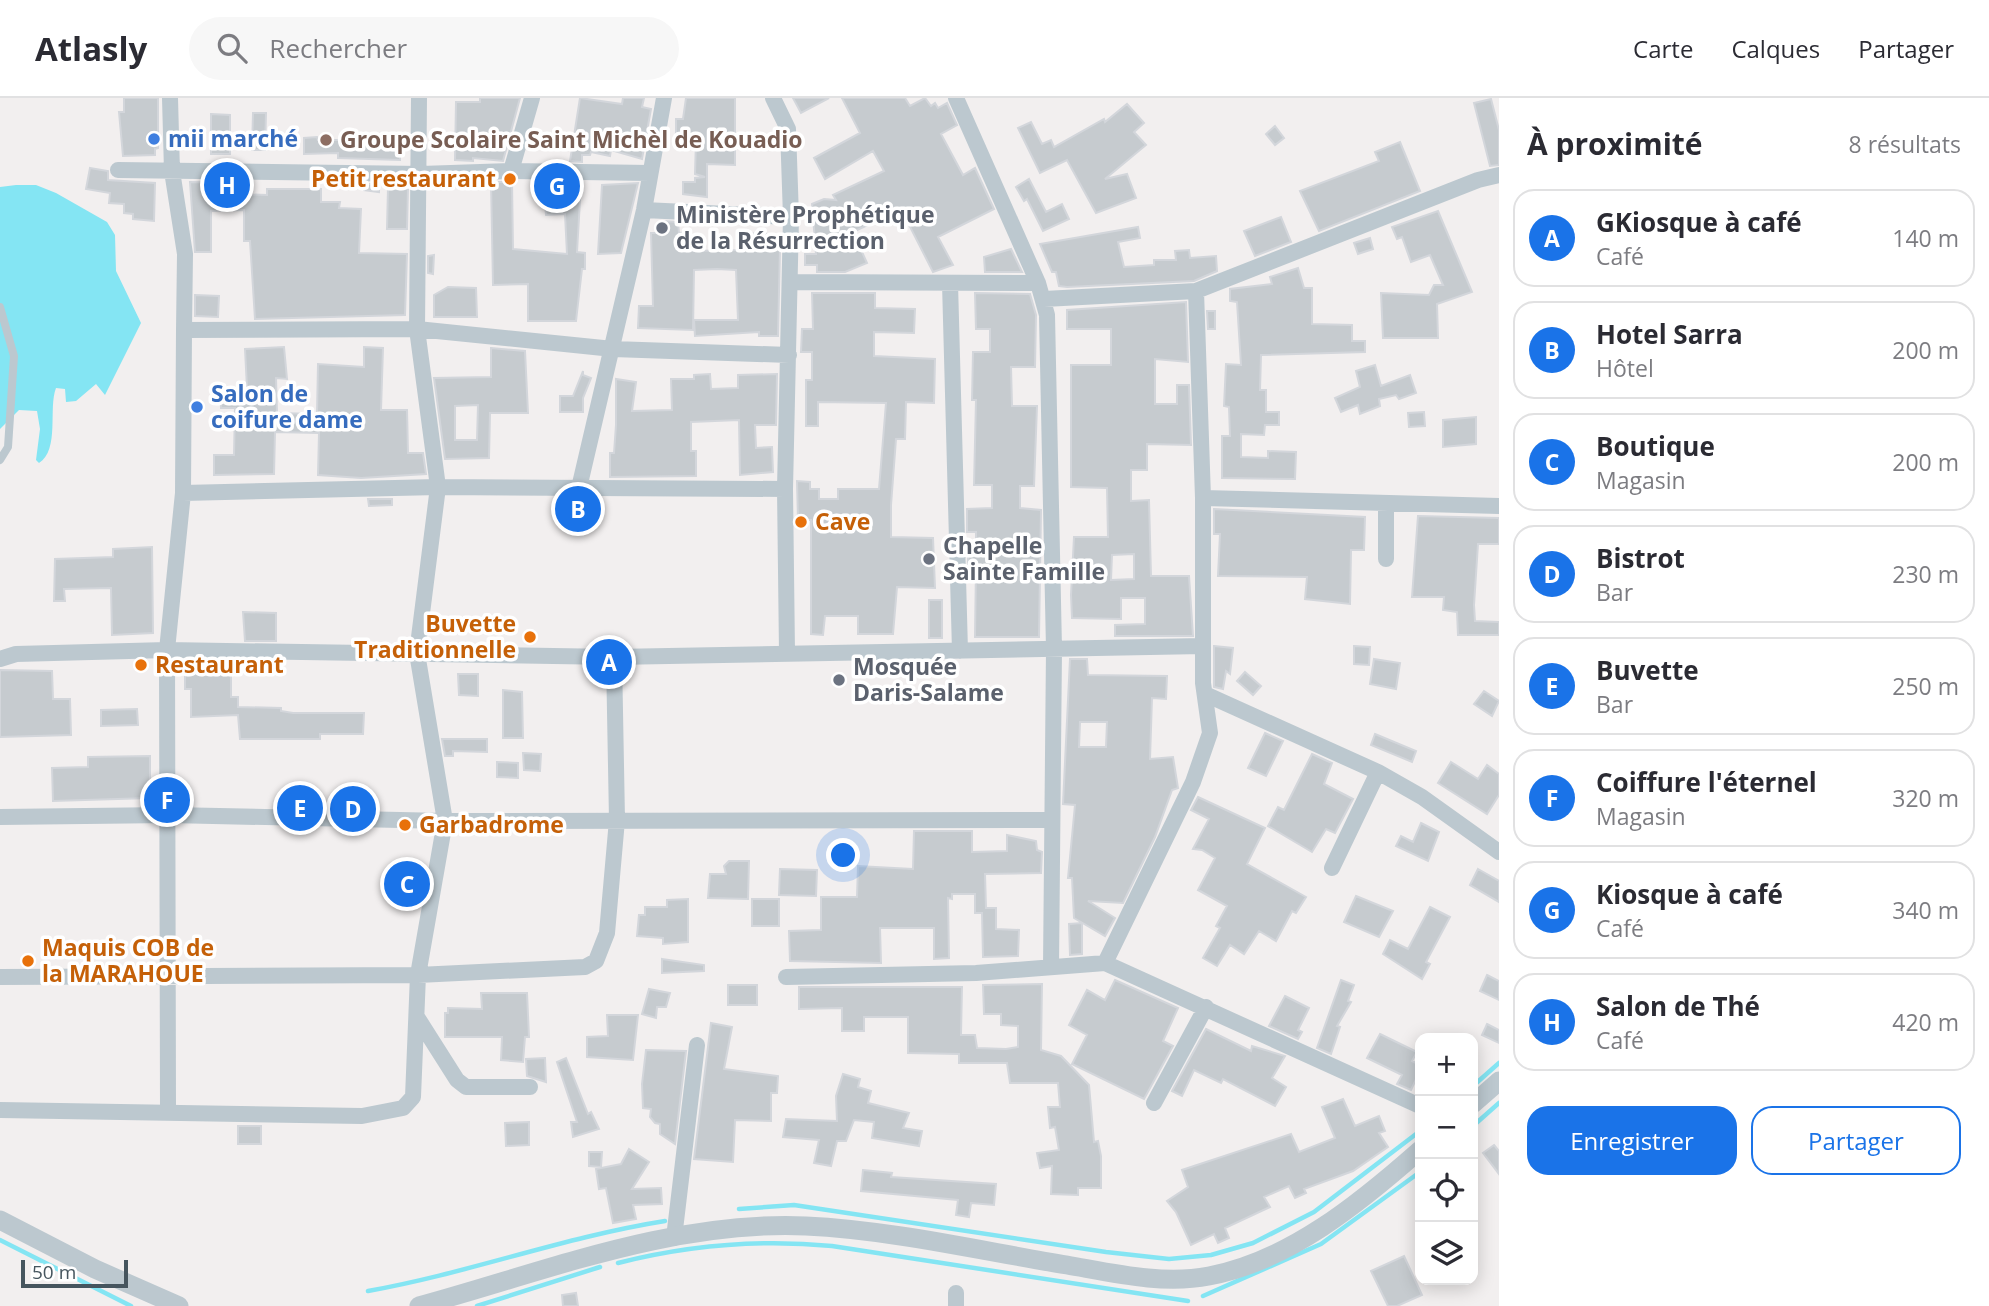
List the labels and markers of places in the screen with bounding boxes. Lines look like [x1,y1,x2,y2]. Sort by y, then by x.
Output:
place label: mii marché [168,122,298,154]
place label: Groupe Scolaire Saint Michèl de Kouadio [340,123,803,155]
marker: mii marché [146,131,162,147]
marker: Groupe Scolaire Saint Michèl de Kouadio [318,132,334,148]
pin: H [204,159,250,211]
pin: G [534,160,580,212]
place label: Petit restaurant [311,162,496,194]
marker: Petit restaurant [502,171,518,187]
place label: Ministère Prophétique de la Résurrection [676,198,935,256]
marker: Ministère Prophétique de la Résurrection [654,220,670,236]
place label: Salon de coifure dame [211,377,363,435]
marker: Salon de coifure dame [189,399,205,415]
pin: B [555,483,601,535]
place label: Cave [815,505,870,537]
marker: Cave [793,514,809,530]
place label: Chapelle Sainte Famille [943,529,1105,587]
marker: Chapelle Sainte Famille [921,551,937,567]
place label: Buvette Traditionnelle [354,607,516,665]
marker: Buvette Traditionnelle [522,629,538,645]
pin: A [586,636,632,688]
place label: Restaurant [155,648,284,680]
place label: Mosquée Daris-Salame [853,650,1004,708]
marker: Restaurant [133,657,149,673]
marker: Mosquée Daris-Salame [831,672,847,688]
pin: F [144,774,190,826]
pin: E [277,782,323,834]
pin: D [330,783,376,835]
place label: Garbadrome [419,808,564,840]
marker: Garbadrome [397,817,413,833]
pin: C [384,858,430,910]
place label: Maquis COB de la MARAHOUE [42,931,214,989]
marker: Maquis COB de la MARAHOUE [20,953,36,969]

